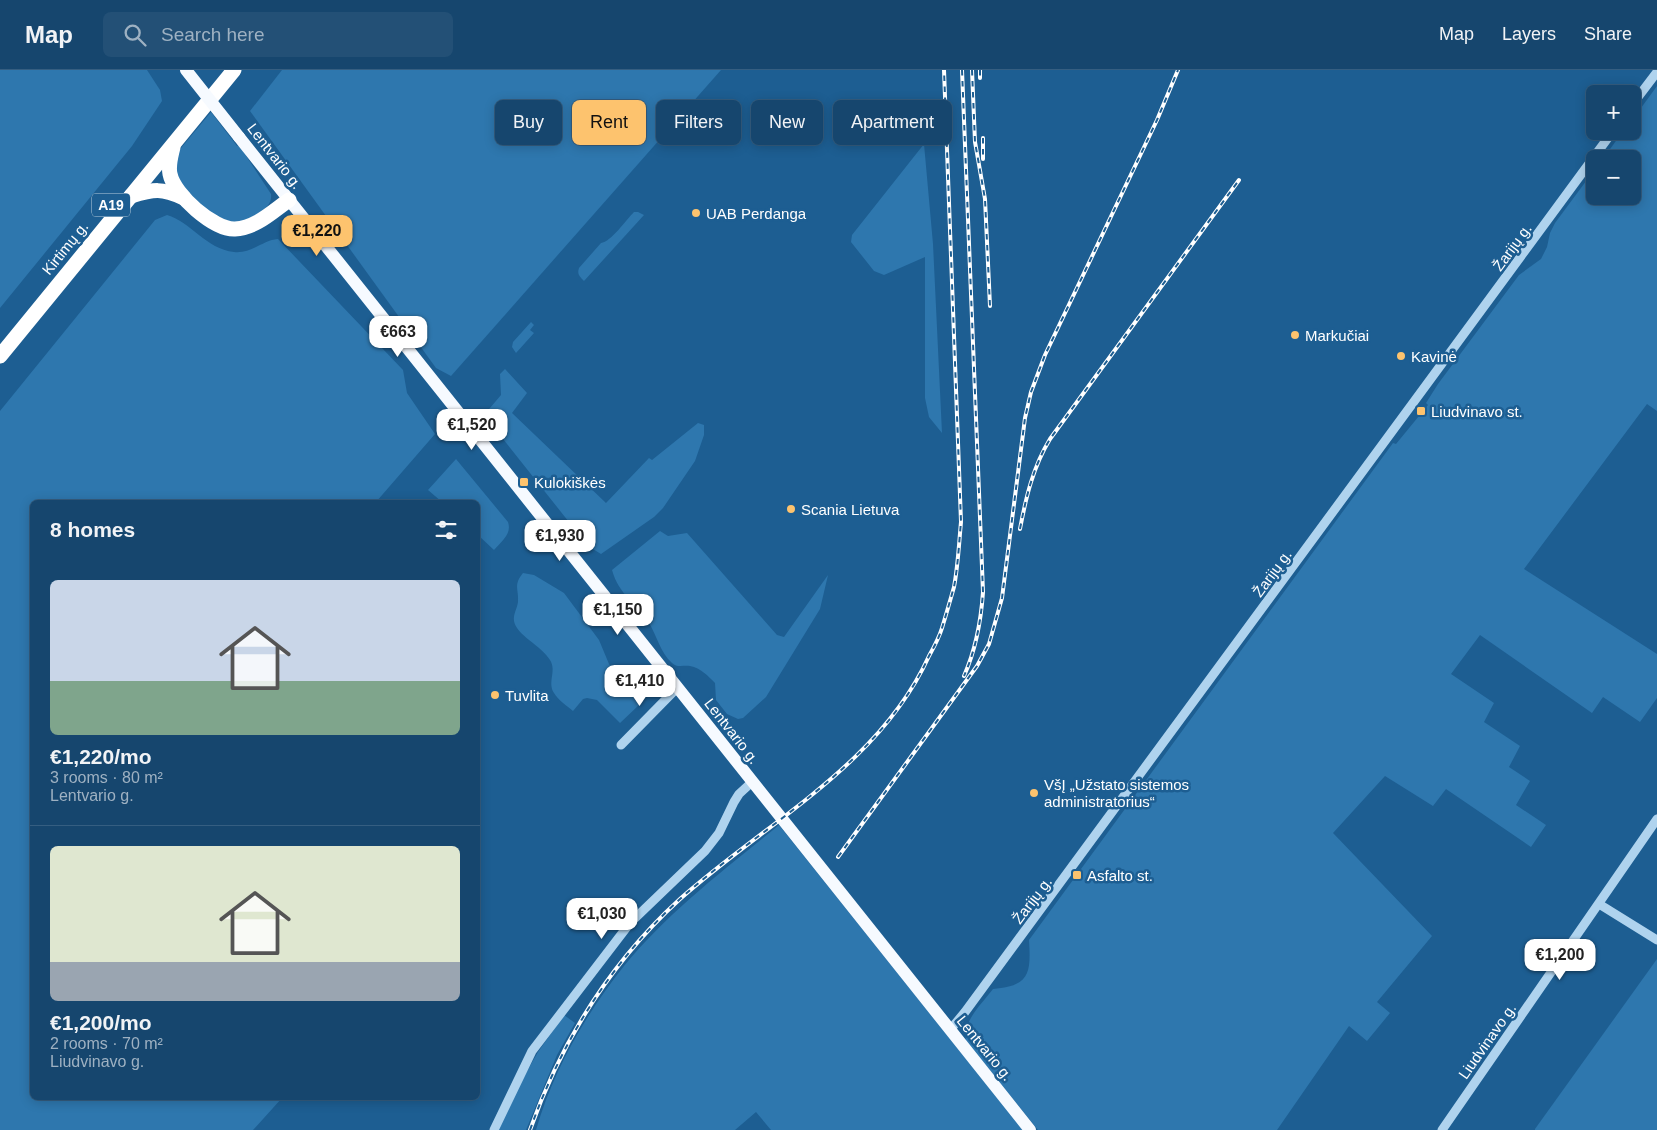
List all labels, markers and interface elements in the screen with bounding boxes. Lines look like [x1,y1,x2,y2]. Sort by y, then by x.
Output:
search box [103,12,453,57]
text: Map [25,21,73,48]
icon: search [121,21,149,49]
text: Search here [161,24,265,45]
text: Map [1439,24,1474,44]
text: Layers [1502,24,1556,44]
text: Share [1584,24,1632,44]
map controls [1586,85,1641,205]
button: + [1586,85,1641,140]
chip: Buy [495,100,562,145]
chip: Rent [572,100,646,145]
chip: Filters [656,100,741,145]
chip: New [751,100,823,145]
chip: Apartment [833,100,952,145]
street label: Lentvario g. [244,120,306,192]
button: − [1586,150,1641,205]
road number: A19 [92,194,130,216]
place label: UAB Perdanga [706,205,807,222]
marker: UAB Perdanga [690,207,702,219]
pin: €1,220 [276,214,358,257]
street label: Kirtimų g. [38,218,92,278]
street label: Žarijų g. [1489,220,1535,274]
text: €1,220 [293,222,341,239]
pin: €663 [368,316,428,358]
text: €663 [380,323,416,340]
place label: Markučiai [1305,327,1369,344]
marker: Markučiai [1289,329,1301,341]
place label: Kavinė [1411,348,1457,365]
marker: Kavinė [1395,350,1407,362]
place label: Liudvinavo st. [1431,403,1523,420]
marker: Liudvinavo st. [1415,405,1427,417]
pin: €1,520 [431,408,513,451]
text: €1,520 [448,416,496,433]
place label: Kulokiškės [534,474,606,491]
marker: Kulokiškės [518,476,530,488]
place label: Scania Lietuva [801,501,900,518]
marker: Scania Lietuva [785,503,797,515]
icon: filters [432,516,460,544]
text: 8 homes [50,518,135,541]
pin: €1,930 [519,520,601,562]
text: €1,930 [536,527,584,544]
street label: Žarijų g. [1249,546,1295,600]
pin: €1,150 [577,594,659,636]
text: €1,150 [594,601,642,618]
icon: home [210,613,300,703]
pin: €1,410 [599,664,681,707]
text: €1,410 [616,672,664,689]
place label: Tuvlita [505,687,549,704]
marker: Tuvlita [489,689,501,701]
street label: Lentvario g. [701,695,763,767]
text: €1,220/mo [50,745,152,768]
text: 3 rooms · 80 m² [50,769,163,786]
place label: VšĮ „Užstato sistemos administratorius“ [1044,776,1189,810]
text: Lentvario g. [50,787,134,804]
marker: VšĮ „Užstato sistemos administratorius“ [1028,787,1040,799]
place label: Asfalto st. [1087,867,1153,884]
marker: Asfalto st. [1071,869,1083,881]
street label: Žarijų g. [1009,873,1055,927]
icon: home [210,878,300,968]
pin: €1,030 [561,898,643,940]
text: €1,030 [578,905,626,922]
pin: €1,200 [1519,938,1601,981]
text: €1,200 [1536,946,1584,963]
street label: Liudvinavo g. [1455,1000,1519,1082]
text: €1,200/mo [50,1011,152,1034]
street label: Lentvario g. [954,1012,1016,1084]
text: 2 rooms · 70 m² [50,1035,163,1052]
text: Liudvinavo g. [50,1053,144,1070]

